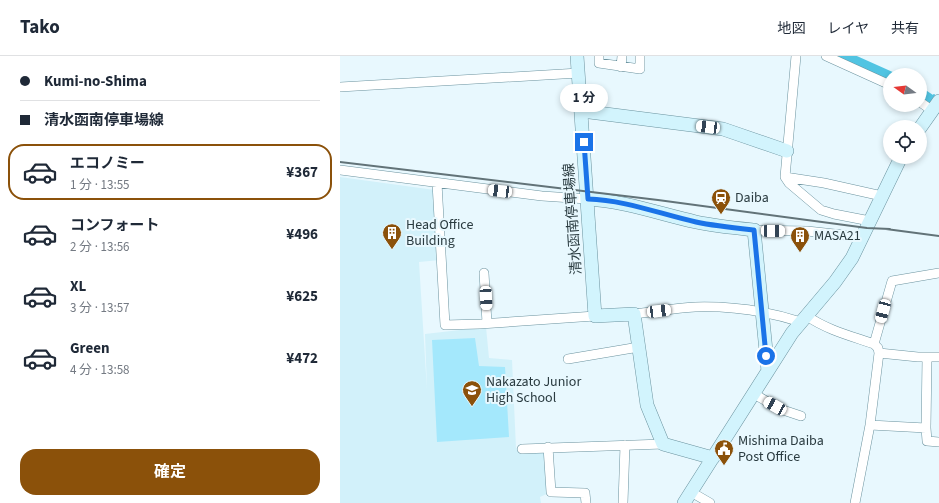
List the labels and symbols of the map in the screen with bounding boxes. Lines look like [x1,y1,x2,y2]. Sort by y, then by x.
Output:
north arrow [883,68,927,112]
callout: 1 分 [560,84,608,112]
car [695,120,721,134]
route end [575,133,593,151]
street label: 清水函南停車場線 [559,162,587,276]
car [487,184,513,198]
station icon: Daiba [710,187,732,215]
place label: Daiba [735,188,769,208]
place label: Head Office Building [406,215,473,251]
building icon: Head Office Building [381,222,403,250]
car [761,225,785,237]
building icon: MASA21 [789,225,811,253]
place label: MASA21 [814,226,861,246]
car [479,286,493,310]
car [874,298,892,324]
car [646,304,672,318]
route start [757,347,775,365]
place label: Nakazato Junior High School [486,372,581,408]
school or university icon: Nakazato Junior High School [461,379,483,407]
car [762,395,788,417]
place label: Mishima Daiba Post Office [738,431,824,467]
public building icon: Mishima Daiba Post Office [713,438,735,466]

